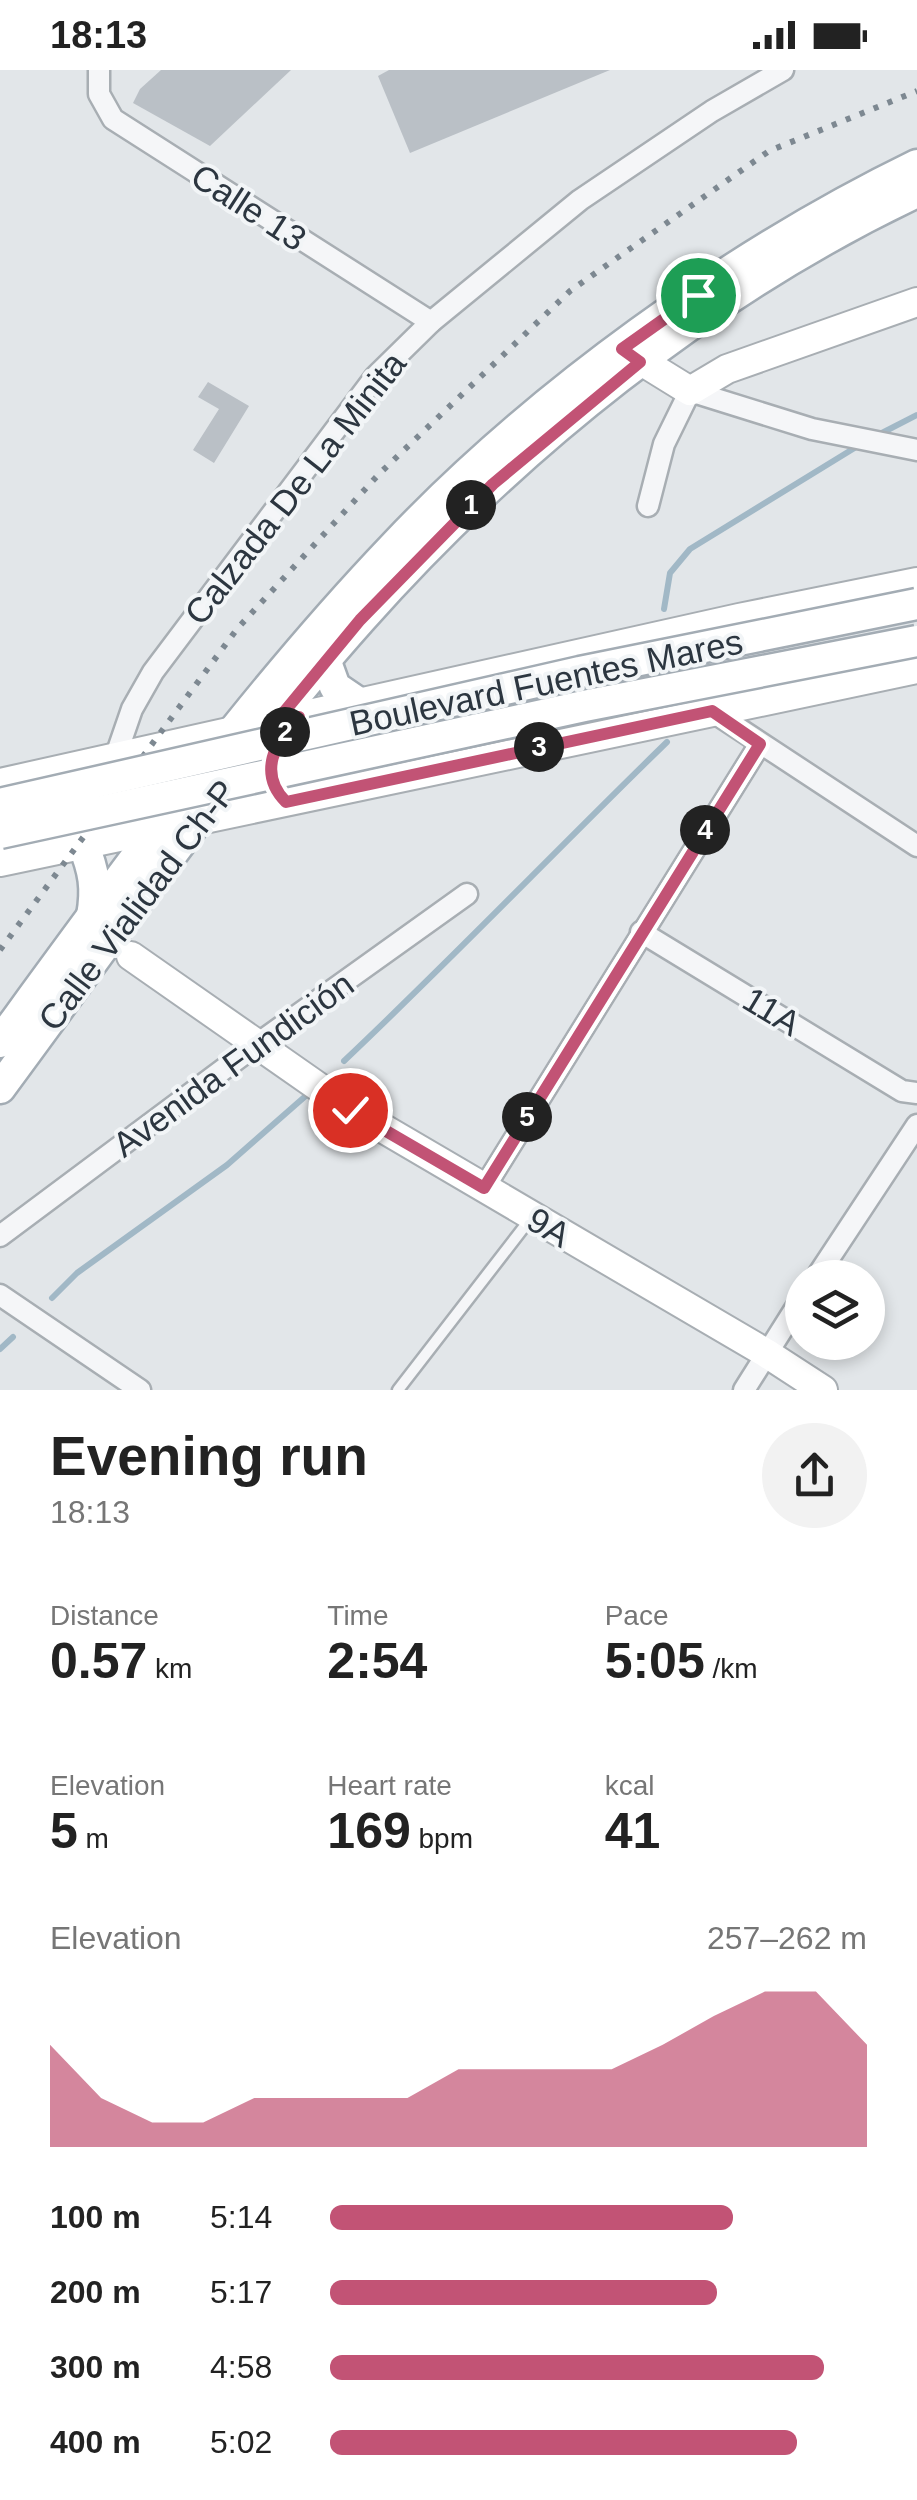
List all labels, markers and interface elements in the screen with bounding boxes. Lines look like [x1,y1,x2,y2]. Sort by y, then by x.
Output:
text: 18:13 [50,14,147,56]
street label: Calle 13 [185,156,313,258]
pin [656,253,741,338]
icon: arrive [671,268,726,323]
street label: Calzada De La Minita [177,344,414,632]
pin: 1 [446,480,496,530]
text: 1 [463,489,479,520]
street label: Boulevard Fuentes Mares [346,621,746,743]
pin: 2 [260,707,310,757]
text: 2 [277,716,293,747]
pin: 3 [514,722,564,772]
text: 3 [531,731,547,762]
street label: Calle Vialidad Ch-P [30,772,244,1038]
pin: 4 [680,805,730,855]
text: 4 [697,814,713,845]
street label: Avenida Fundición [105,964,361,1164]
street label: 11A [736,979,808,1043]
pin [308,1068,393,1153]
icon: check [323,1083,378,1138]
pin: 5 [502,1092,552,1142]
text: 5 [519,1101,535,1132]
street label: 9A [521,1199,578,1255]
map controls [785,1260,885,1360]
button: layers [785,1260,885,1360]
button: share [762,1423,867,1528]
text: Evening run [50,1425,368,1487]
text: 18:13 [50,1494,130,1530]
text: Distance [50,1600,159,1631]
text: Time [327,1600,389,1631]
text: Pace [605,1600,668,1631]
text: 0.57 [50,1633,147,1689]
text: 2:54 [327,1633,427,1689]
text: 5:05 [605,1633,705,1689]
text: km [147,1653,192,1684]
text: /km [705,1653,758,1684]
text: Elevation [50,1770,165,1801]
text: Heart rate [327,1770,452,1801]
text: kcal [605,1770,654,1801]
text: 5 [50,1803,78,1859]
text: 169 [327,1803,411,1859]
text: 41 [605,1803,660,1859]
text: m [78,1823,109,1854]
text: bpm [411,1823,473,1854]
text: Elevation [50,1920,182,1956]
text: 257–262 m [707,1920,867,1956]
text: 100 m [50,2199,141,2235]
text: 5:14 [210,2199,272,2235]
text: 200 m [50,2274,141,2310]
text: 5:17 [210,2274,272,2310]
text: 300 m [50,2349,141,2385]
text: 4:58 [210,2349,272,2385]
text: 400 m [50,2424,141,2460]
text: 5:02 [210,2424,272,2460]

